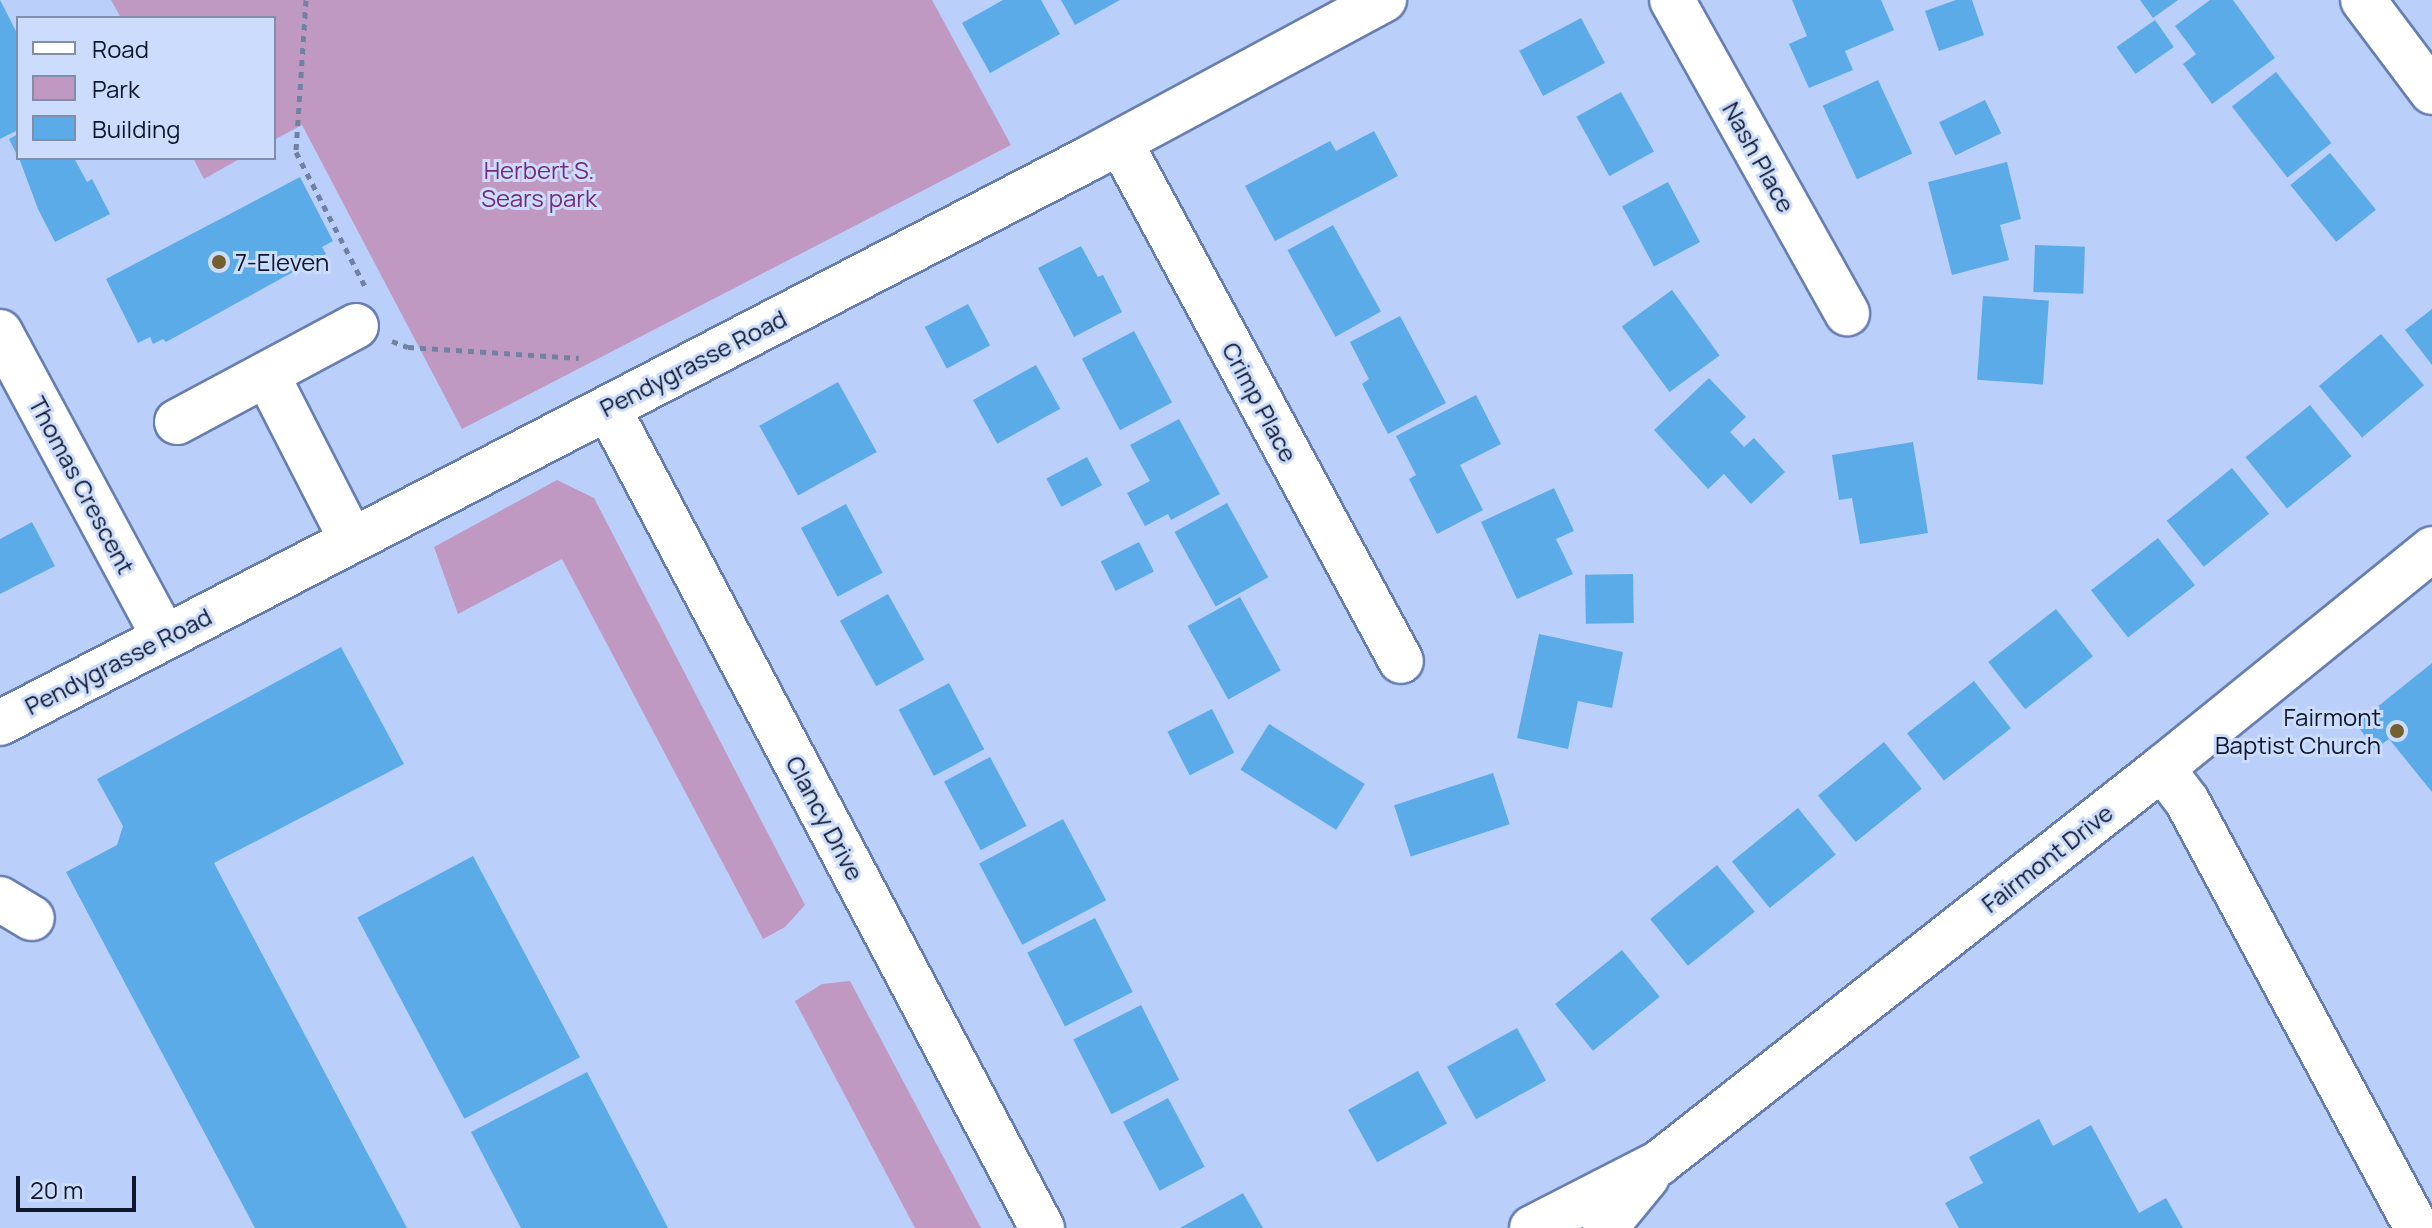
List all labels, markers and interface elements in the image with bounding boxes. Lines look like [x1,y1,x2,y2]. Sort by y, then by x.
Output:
legend [16,16,276,160]
text: Road [92,32,149,65]
text: Park [92,72,140,105]
street label: Nash Place [1717,97,1801,217]
text: Building [92,112,180,145]
park label: Herbert S. Sears park [481,156,597,212]
place label: 7-Eleven [235,248,329,276]
marker: 7-Eleven [210,253,228,271]
street label: Pendygrasse Road [595,304,791,422]
street label: Crimp Place [1216,337,1304,467]
street label: Thomas Crescent [23,391,141,579]
street label: Pendygrasse Road [20,602,216,720]
place label: Fairmont Baptist Church [2215,703,2381,759]
marker: Fairmont Baptist Church [2388,722,2406,740]
street label: Clancy Drive [780,751,870,885]
street label: Fairmont Drive [1976,798,2118,918]
scale bar [20,1160,140,1210]
text: 20 m [30,1173,83,1206]

